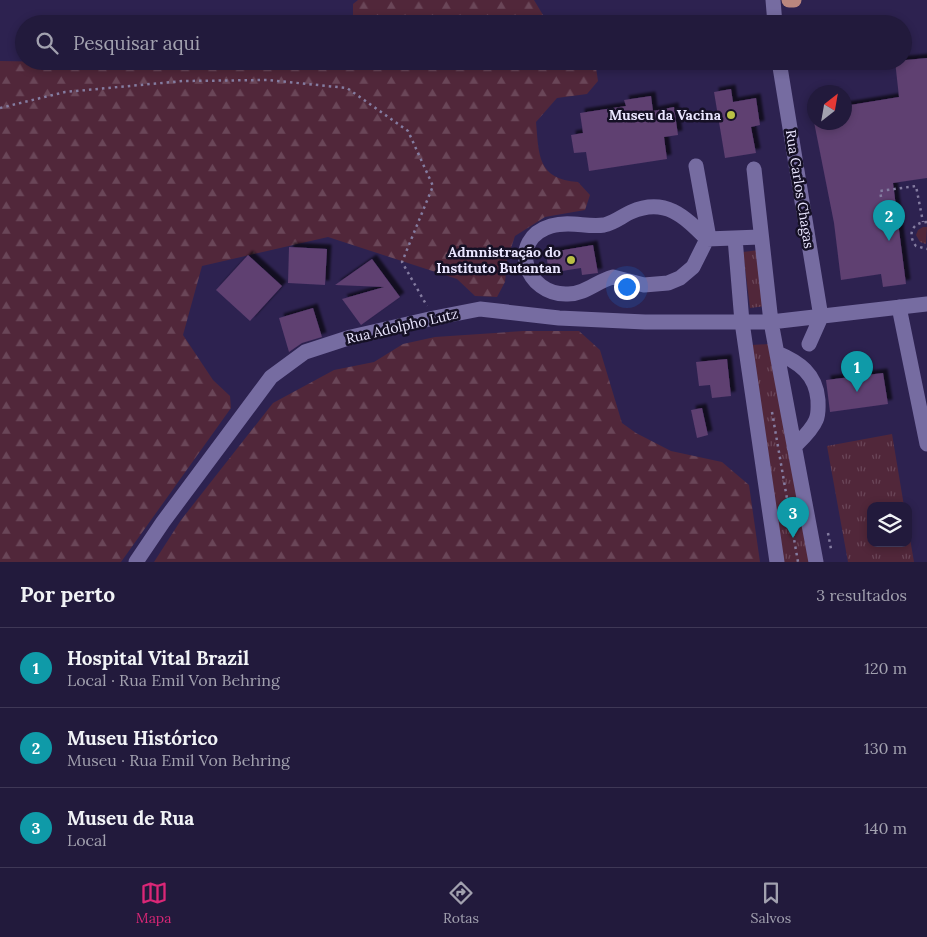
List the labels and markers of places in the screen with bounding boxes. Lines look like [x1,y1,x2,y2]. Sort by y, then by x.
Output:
place label: Museu da Vacina [609,106,722,124]
marker: Museu da Vacina [725,109,737,121]
pin: 2 [873,200,905,241]
place label: Admnistração do Instituto Butantan [436,243,561,277]
marker: Admnistração do Instituto Butantan [565,254,577,266]
pin: 1 [841,351,873,392]
pin: 3 [777,497,809,538]

